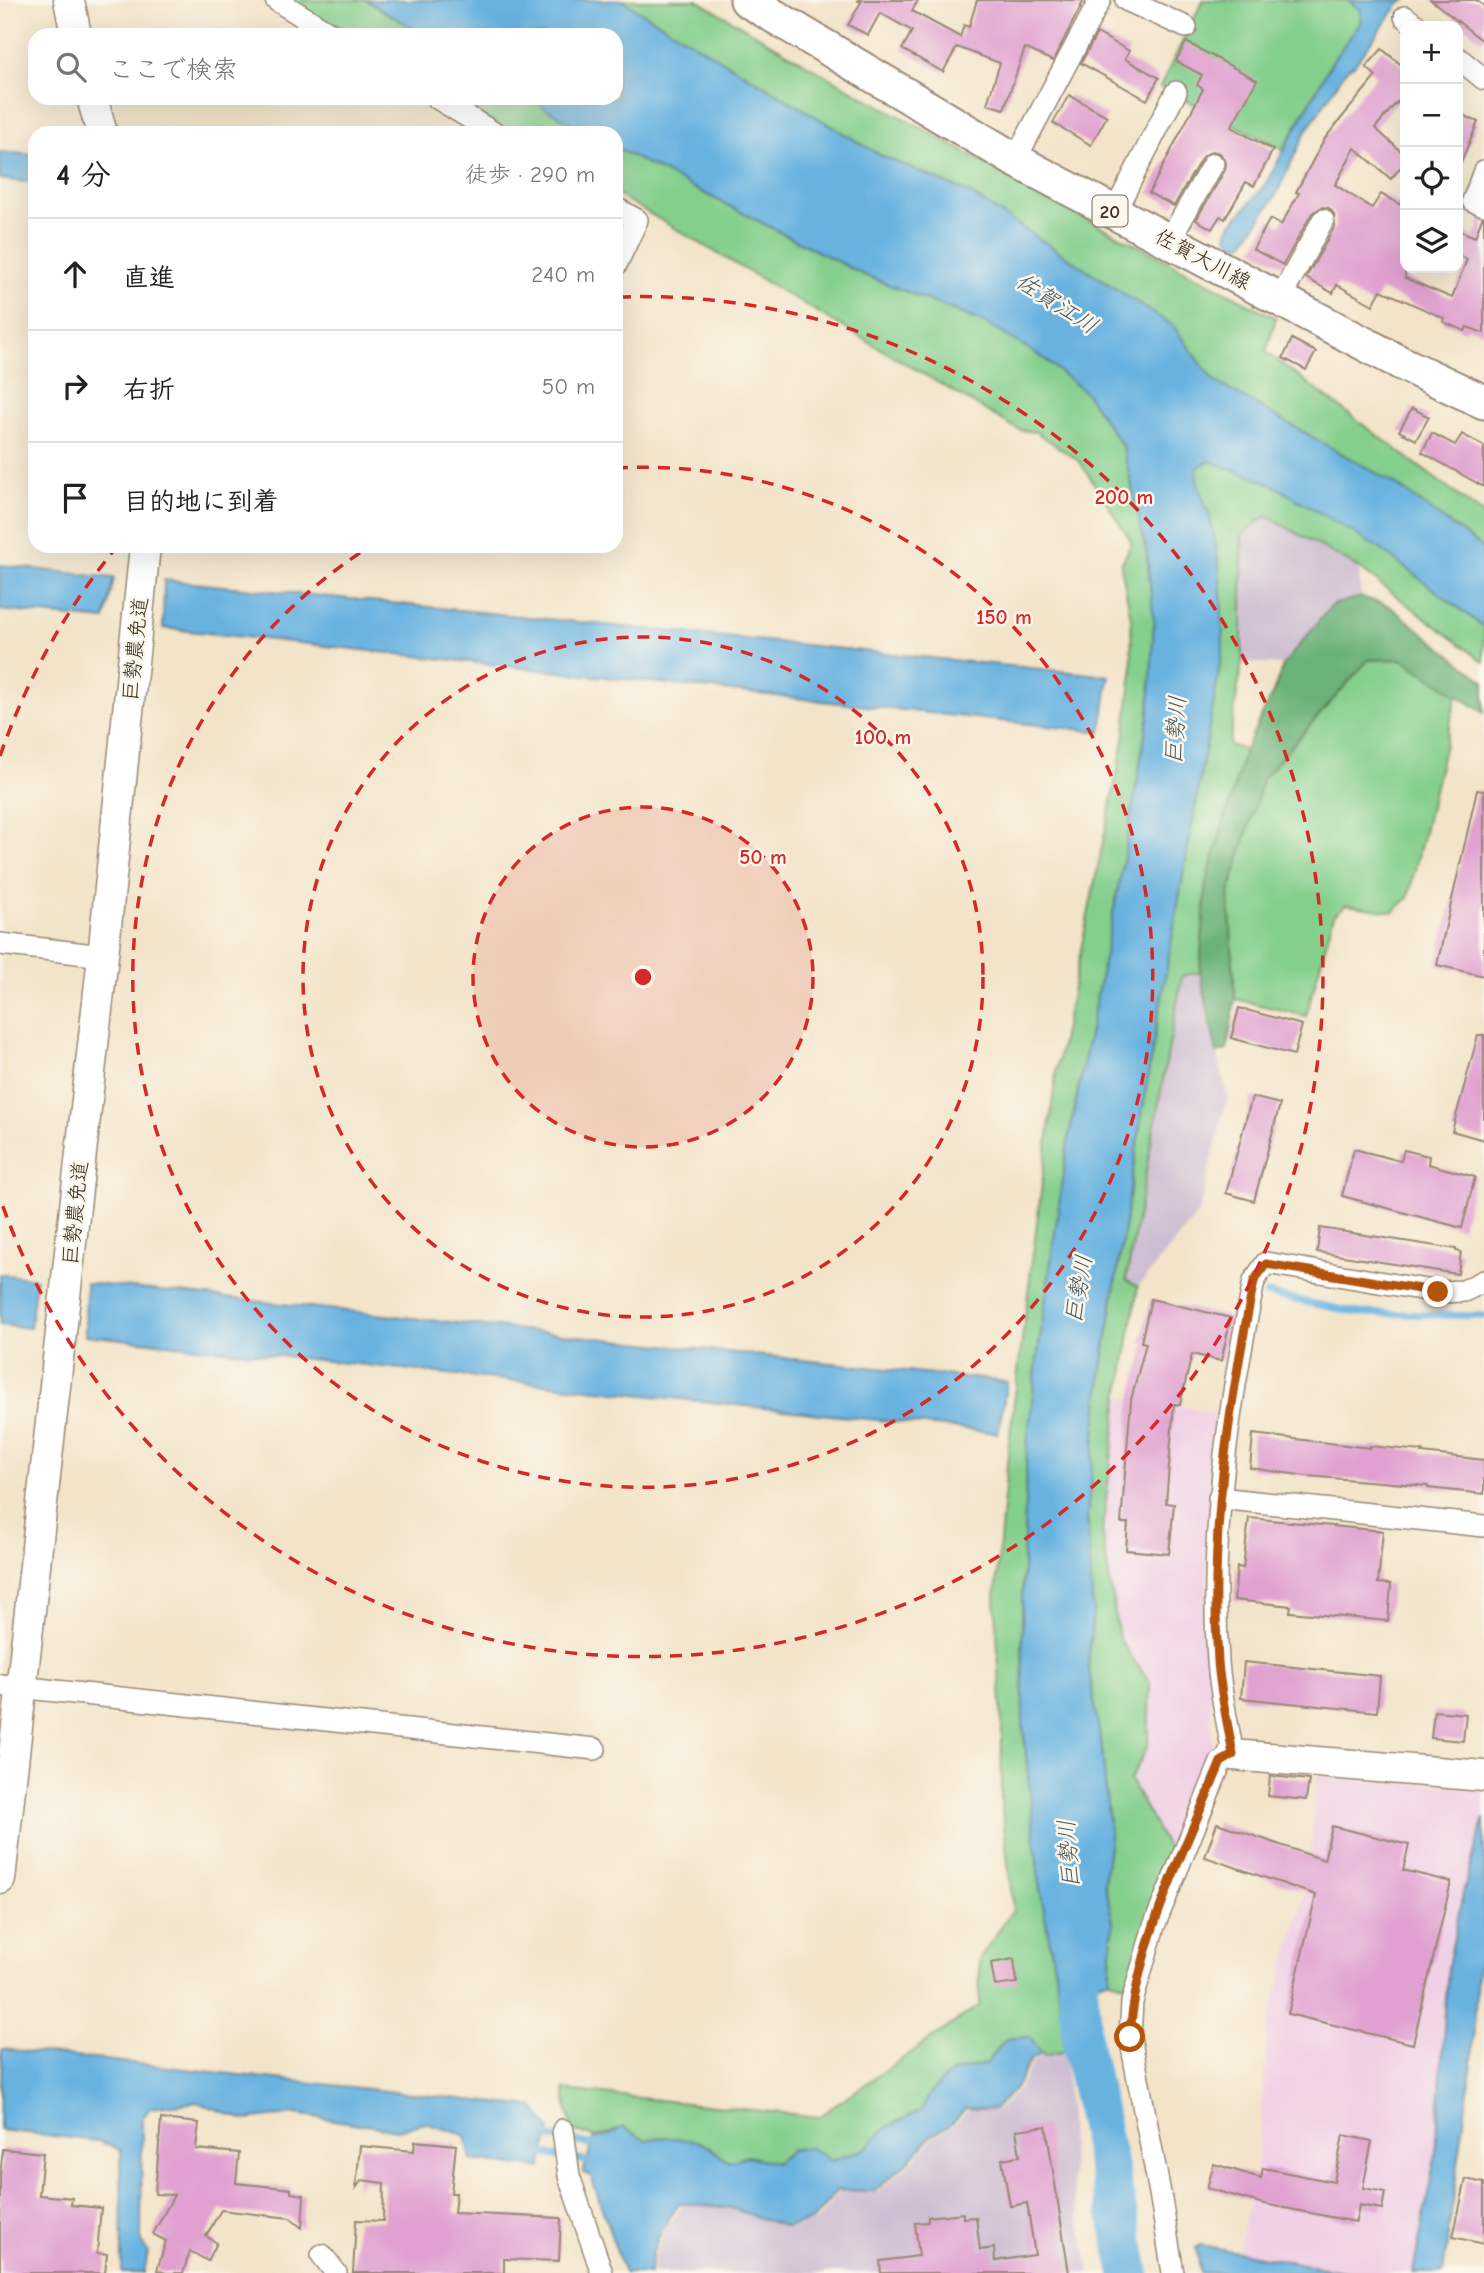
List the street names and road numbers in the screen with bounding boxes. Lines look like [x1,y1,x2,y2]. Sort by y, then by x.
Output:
road number: 20 [1092,196,1128,226]
street label: 佐賀大川線 [1151,224,1255,294]
street label: 巨勢農免道 [118,596,152,702]
street label: 巨勢農免道 [58,1160,92,1266]

